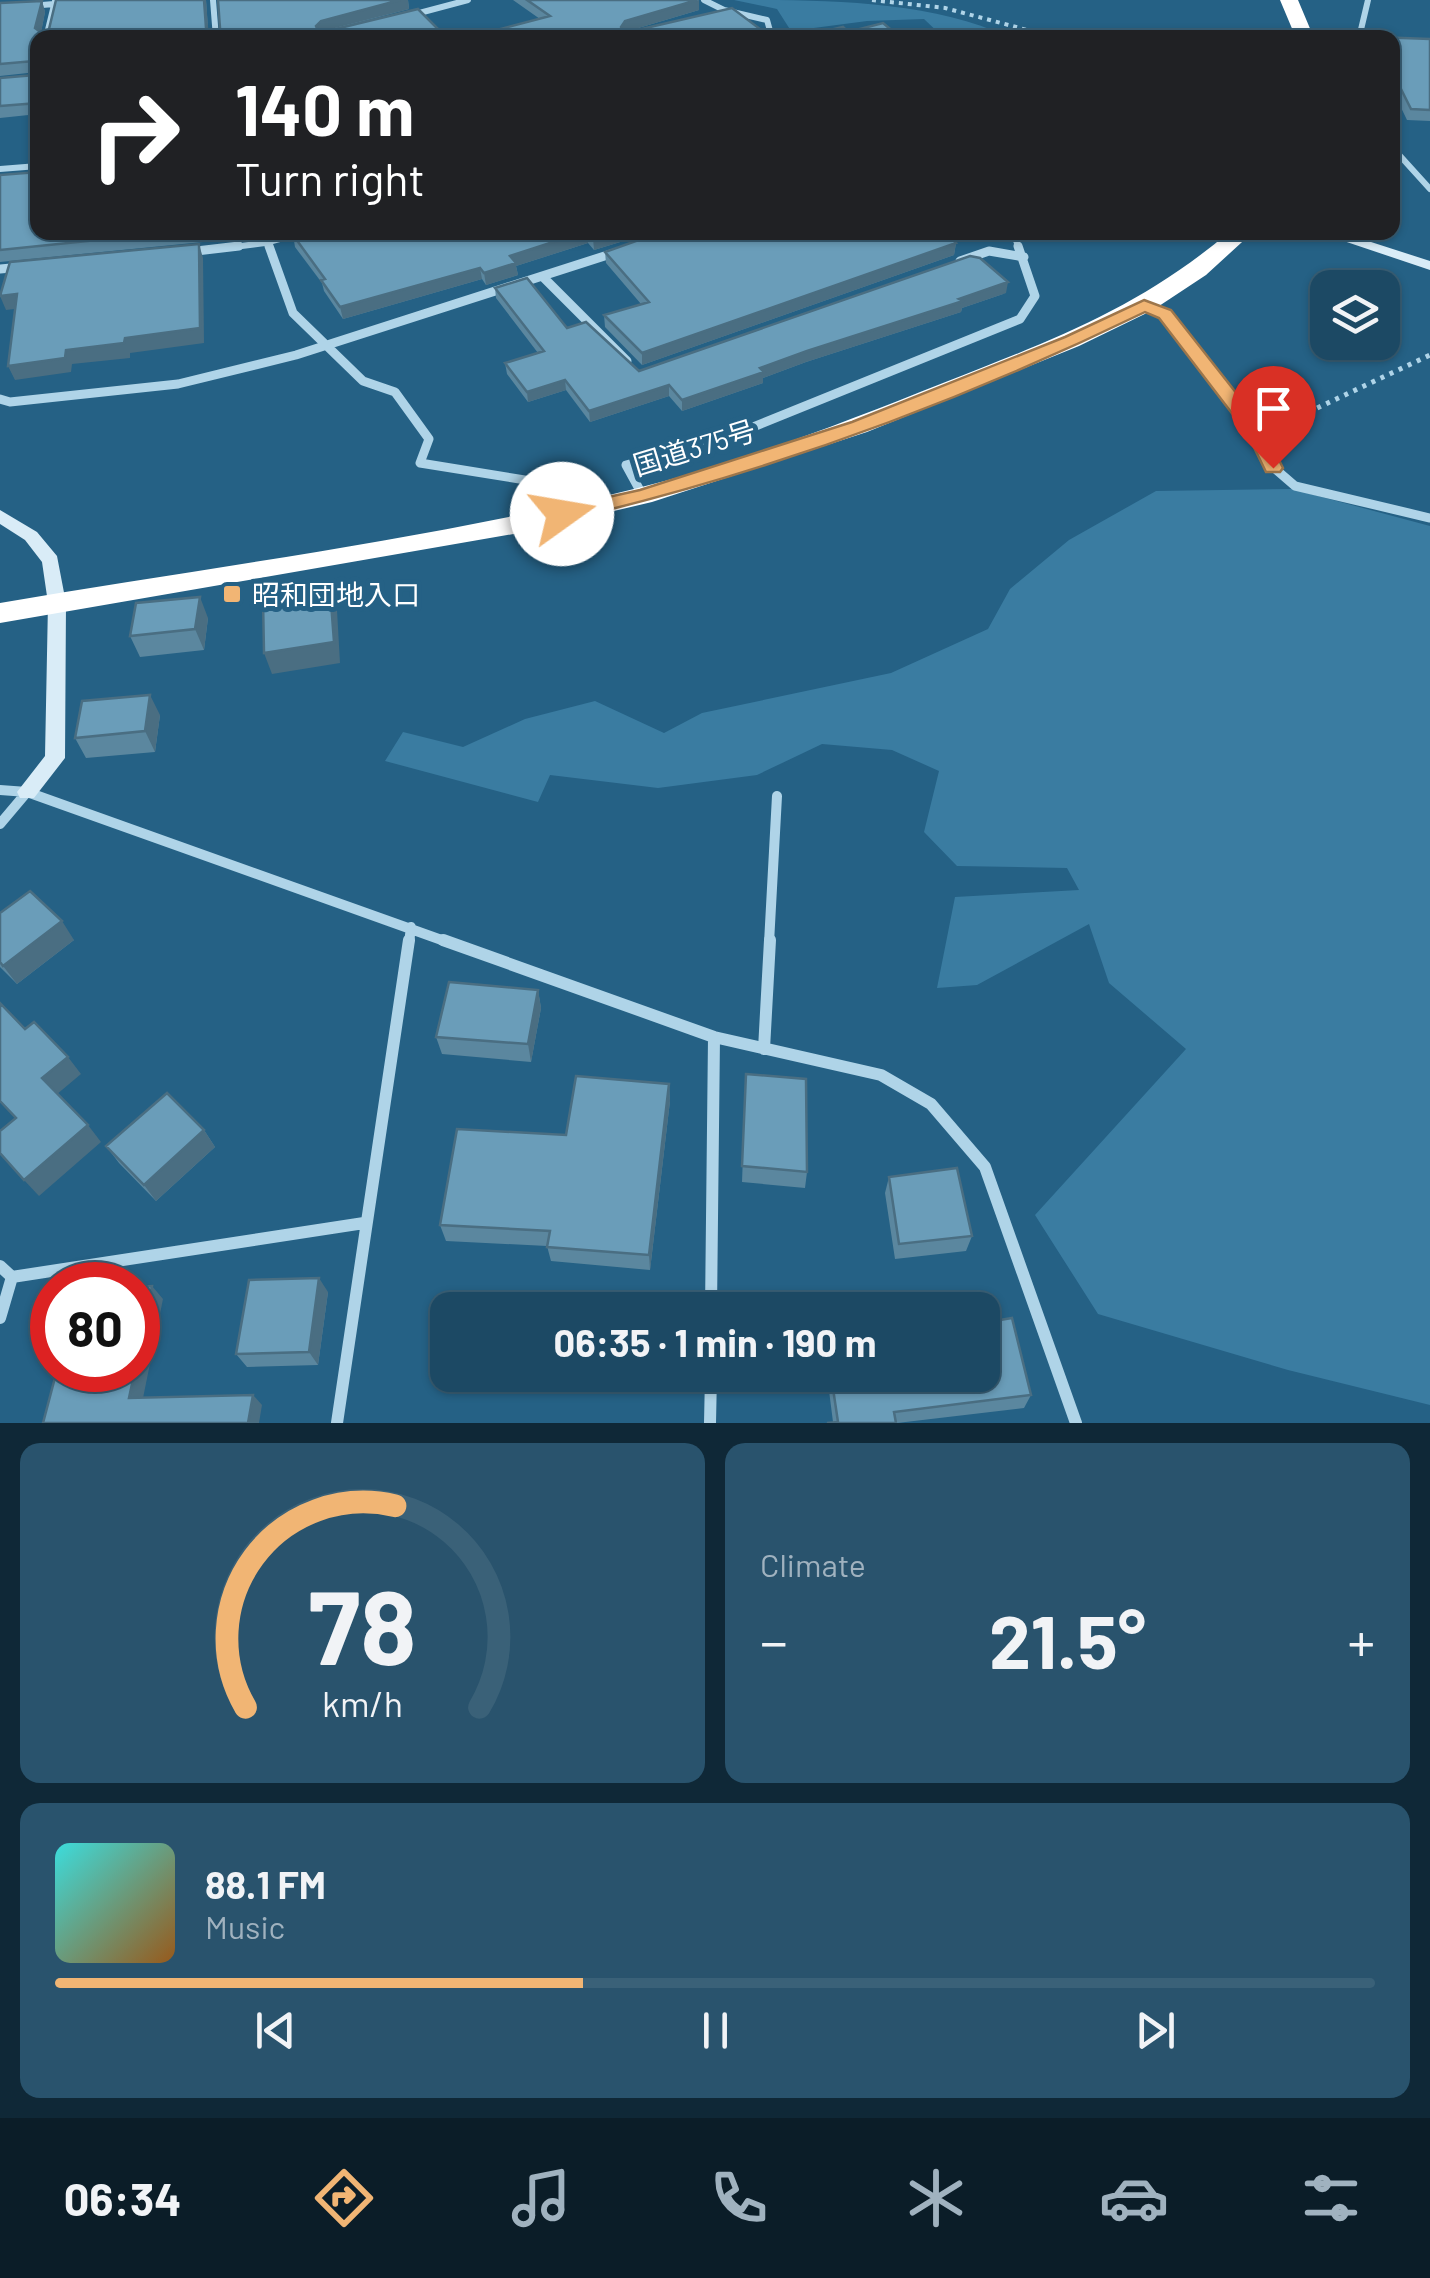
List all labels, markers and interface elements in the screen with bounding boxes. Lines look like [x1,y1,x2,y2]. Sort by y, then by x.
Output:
text: 140 m [235,66,414,150]
icon: right [70,70,200,200]
text: Turn right [235,151,425,205]
map controls [1310,270,1400,360]
button: layers [1310,270,1400,360]
pin [1231,366,1316,469]
icon: arrive [1246,381,1301,436]
street label: 国道375号 [629,412,759,482]
position arrow [510,462,614,566]
place label: 昭和団地入口 [252,577,420,611]
marker: 昭和団地入口 [221,583,243,605]
speed limit sign: 80 [30,1262,160,1392]
text: 06:35 · 1 min · 190 m [553,1319,877,1365]
text: Climate [760,1545,866,1583]
text: 78 [309,1561,416,1686]
text: 21.5° [989,1594,1146,1684]
text: − [760,1607,788,1673]
text: + [1347,1607,1375,1673]
text: km/h [322,1681,403,1724]
text: 88.1 FM [205,1861,326,1907]
text: Music [205,1907,285,1945]
icon: previous [248,2003,303,2058]
icon: pause [688,2003,743,2058]
icon: next [1128,2003,1183,2058]
icon: directions [309,2163,379,2233]
icon: music [506,2163,576,2233]
icon: phone [704,2163,774,2233]
icon: climate [901,2163,971,2233]
icon: car [1099,2163,1169,2233]
icon: filters [1296,2163,1366,2233]
text: 06:34 [64,2171,181,2225]

